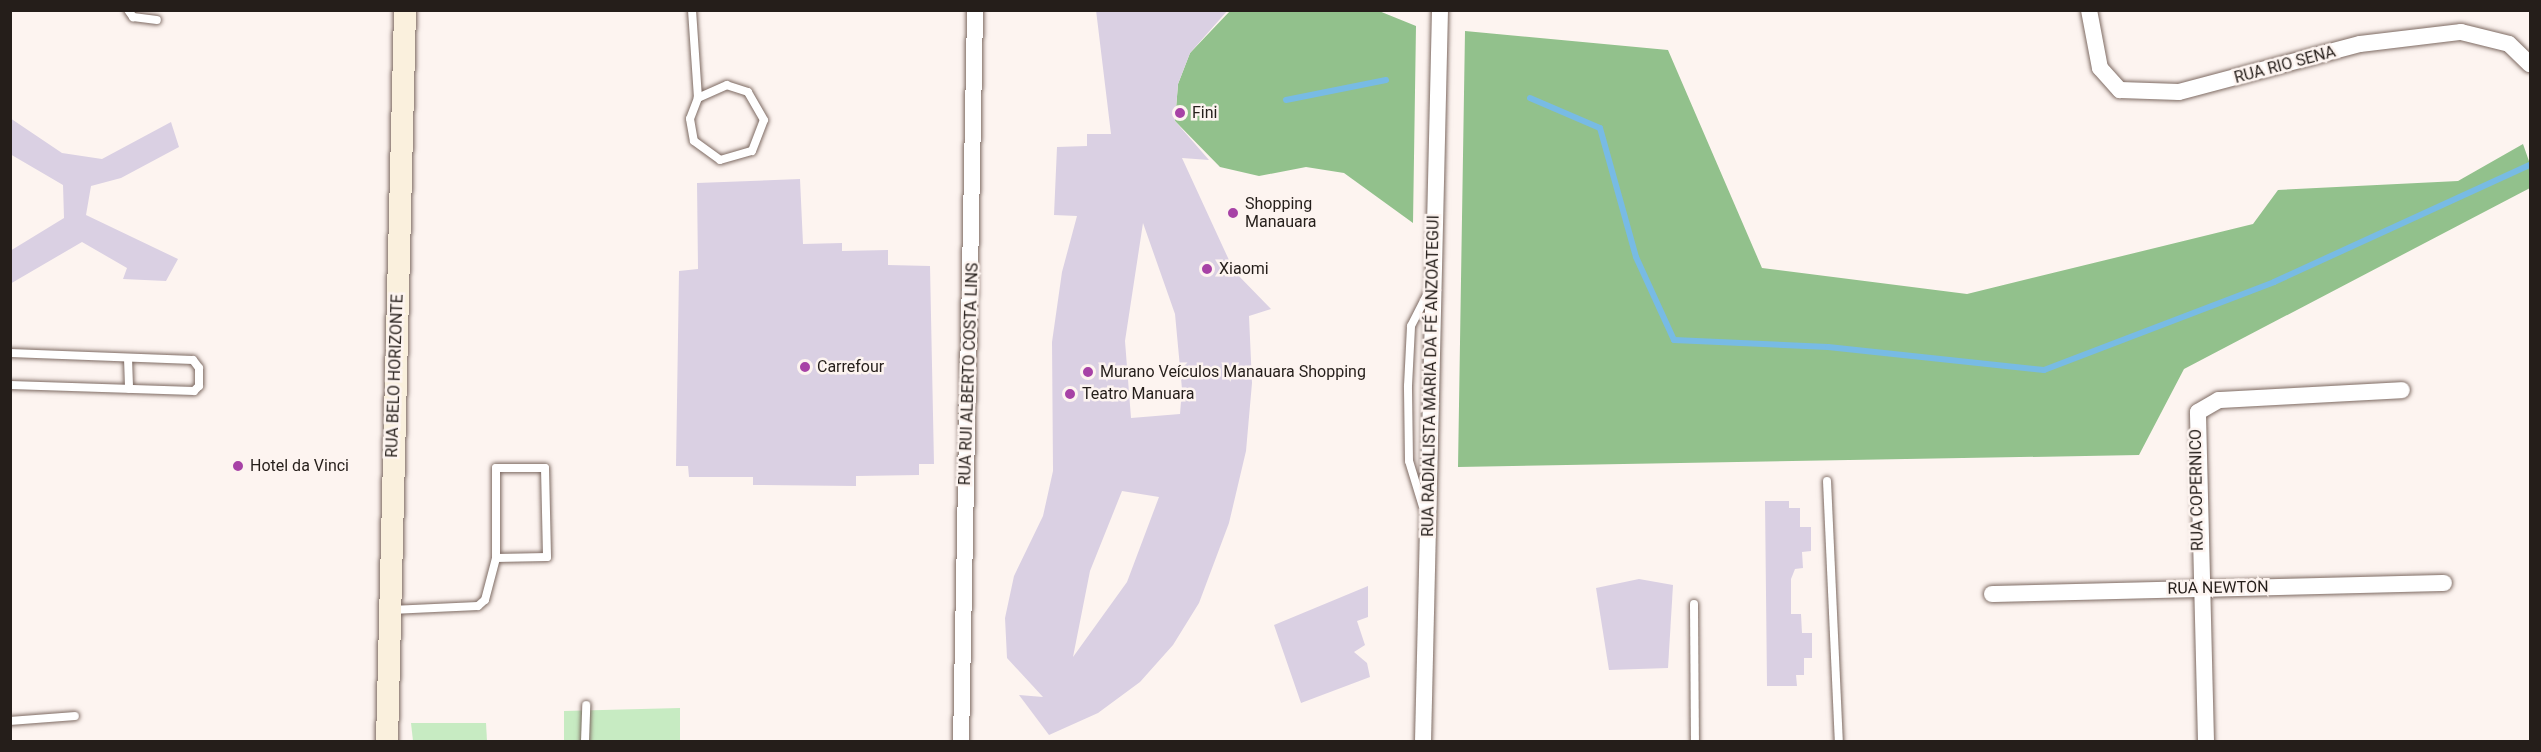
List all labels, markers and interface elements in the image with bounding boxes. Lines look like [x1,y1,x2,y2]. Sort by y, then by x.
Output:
street label: RUA RIO SENA [2232,42,2338,88]
place label: Fini [1192,103,1217,123]
marker: Fini [1173,106,1187,120]
place label: Shopping Manauara [1245,194,1317,232]
marker: Shopping Manauara [1226,206,1240,220]
street label: RUA RADIALISTA MARIA DA FÉ ANZOATEGUI [1419,215,1443,537]
place label: Xiaomi [1219,259,1269,279]
street label: RUA RUI ALBERTO COSTA LINS [956,262,982,486]
marker: Xiaomi [1200,262,1214,276]
street label: RUA BELO HORIZONTE [383,294,407,458]
place label: Carrefour [817,357,884,377]
marker: Carrefour [798,360,812,374]
place label: Murano Veículos Manauara Shopping [1100,362,1366,382]
marker: Murano Veículos Manauara Shopping [1081,365,1095,379]
place label: Teatro Manuara [1082,384,1194,404]
marker: Teatro Manuara [1063,387,1077,401]
street label: RUA COPERNICO [2186,429,2208,551]
place label: Hotel da Vinci [250,456,349,476]
marker: Hotel da Vinci [231,459,245,473]
street label: RUA NEWTON [2167,578,2269,598]

